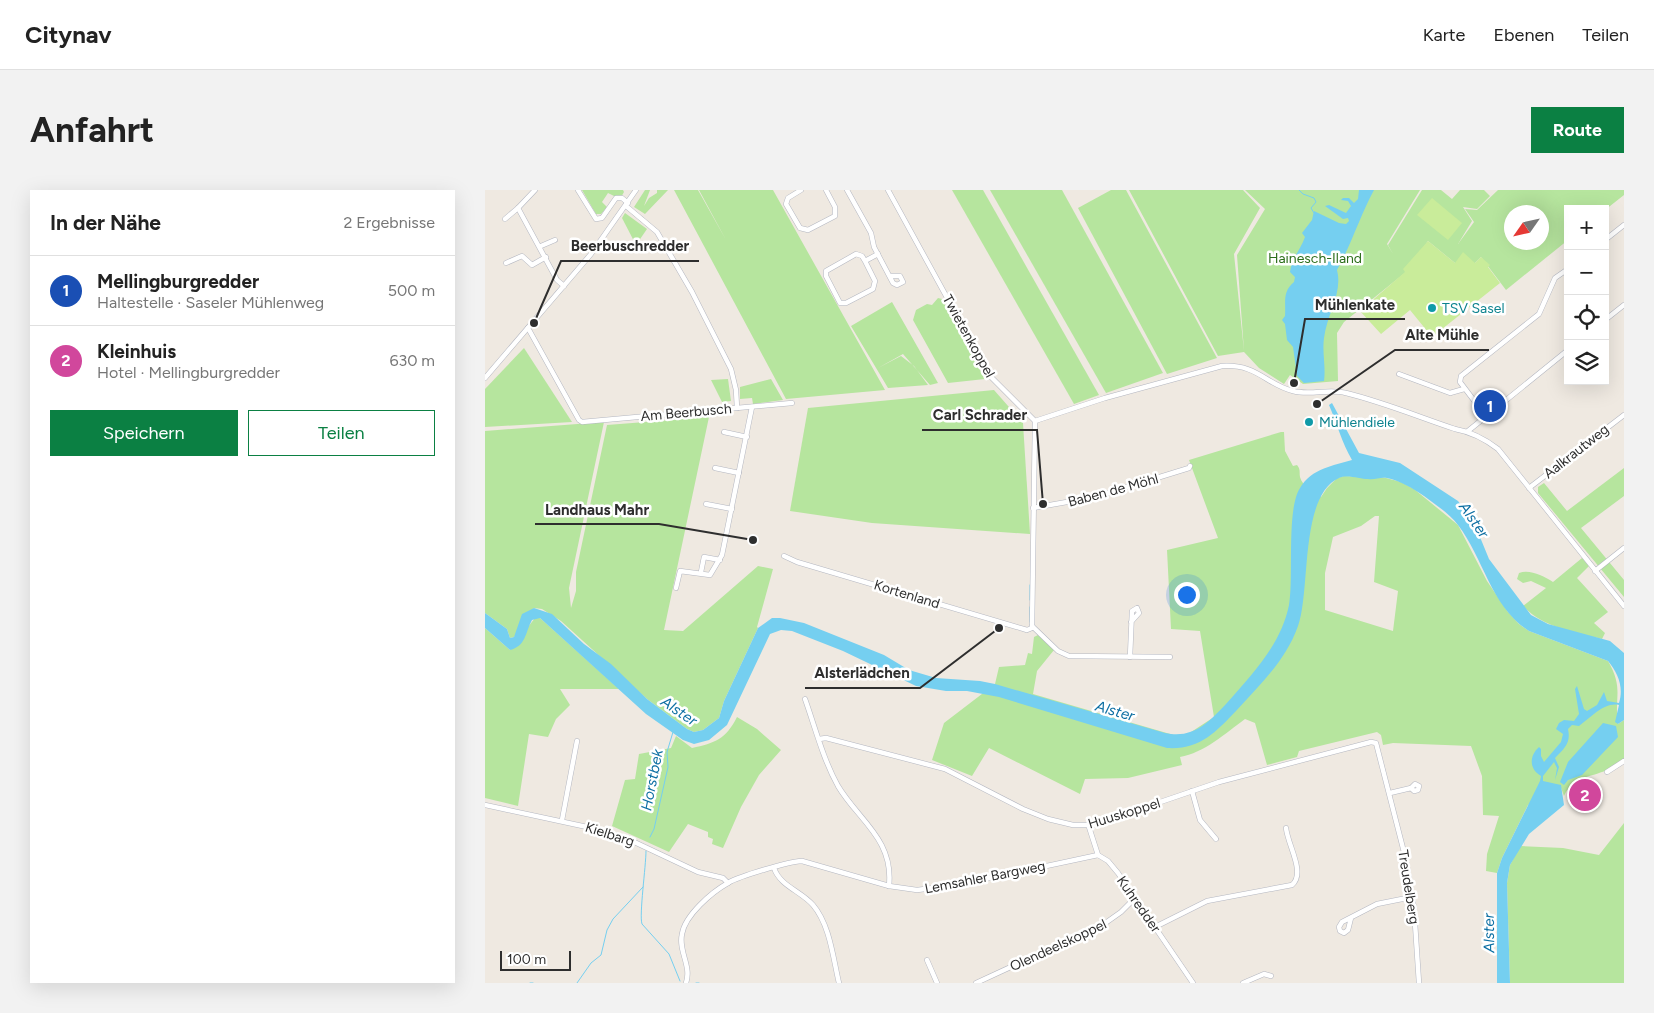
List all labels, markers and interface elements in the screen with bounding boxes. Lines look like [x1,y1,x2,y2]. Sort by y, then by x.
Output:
text: Citynav [25,20,112,49]
text: Karte [1423,24,1465,46]
text: Ebenen [1493,24,1554,46]
text: Teilen [1582,24,1629,46]
button: Route [1531,107,1624,153]
text: Anfahrt [30,109,154,151]
north arrow [1504,205,1549,250]
map controls [1564,205,1609,385]
button: + [1564,205,1609,250]
text: In der Nähe [50,210,161,235]
text: 2 Ergebnisse [343,213,435,232]
callout: Beerbuschredder [561,231,699,261]
text: Beerbuschredder [571,237,690,255]
park label: Hainesch-Iland [1268,250,1362,267]
button: − [1564,250,1609,295]
text: Mellingburgredder [97,270,259,293]
text: 1 [63,281,69,300]
text: 500 m [388,281,435,300]
callout: Mühlenkate [1305,289,1405,319]
street label: Twietenkoppel [939,292,998,381]
text: Haltestelle · Saseler Mühlenweg [97,293,324,312]
button: locate [1564,295,1609,340]
text: Mühlenkate [1315,296,1396,314]
place label: TSV Sasel [1442,300,1504,317]
marker: TSV Sasel [1426,302,1438,314]
callout: Alte Mühle [1395,320,1489,350]
text: Alte Mühle [1405,326,1480,344]
text: Kleinhuis [97,340,176,363]
button: layers [1564,340,1609,385]
text: 2 [61,351,71,370]
text: 630 m [389,351,435,370]
text: Hotel · Mellingburgredder [97,363,280,382]
pin: 1 [1474,387,1506,425]
street label: Am Beerbusch [640,400,732,425]
callout: Carl Schrader [922,400,1037,430]
text: Carl Schrader [933,406,1027,424]
button: Speichern [50,410,238,456]
button: Teilen [248,410,435,456]
place label: Mühlendiele [1319,414,1395,431]
marker: Mühlendiele [1303,416,1315,428]
street label: Aalkrautweg [1540,421,1612,482]
street label: Baben de Möhl [1066,470,1160,511]
callout: Landhaus Mahr [535,494,659,524]
water label: Alster [1455,498,1493,542]
text: Landhaus Mahr [545,501,649,519]
street label: Kortenland [872,576,942,613]
your location [1174,582,1200,608]
callout: Alsterlädchen [805,658,920,688]
text: Alsterlädchen [814,664,910,682]
water label: Alster [657,692,701,730]
water label: Alster [1092,697,1137,725]
water label: Horstbek [637,747,667,812]
pin: 2 [1569,776,1601,814]
street label: Huuskoppel [1086,794,1162,833]
street label: Kielbarg [583,819,637,850]
street label: Treudelberg [1394,849,1423,925]
street label: Lemsahler Bargweg [923,857,1047,898]
street label: Kuhredder [1113,873,1164,936]
water label: Alster [1480,912,1498,954]
street label: Olendeelskoppel [1007,916,1109,975]
scale bar [500,948,571,971]
text: 100 m [507,951,546,968]

